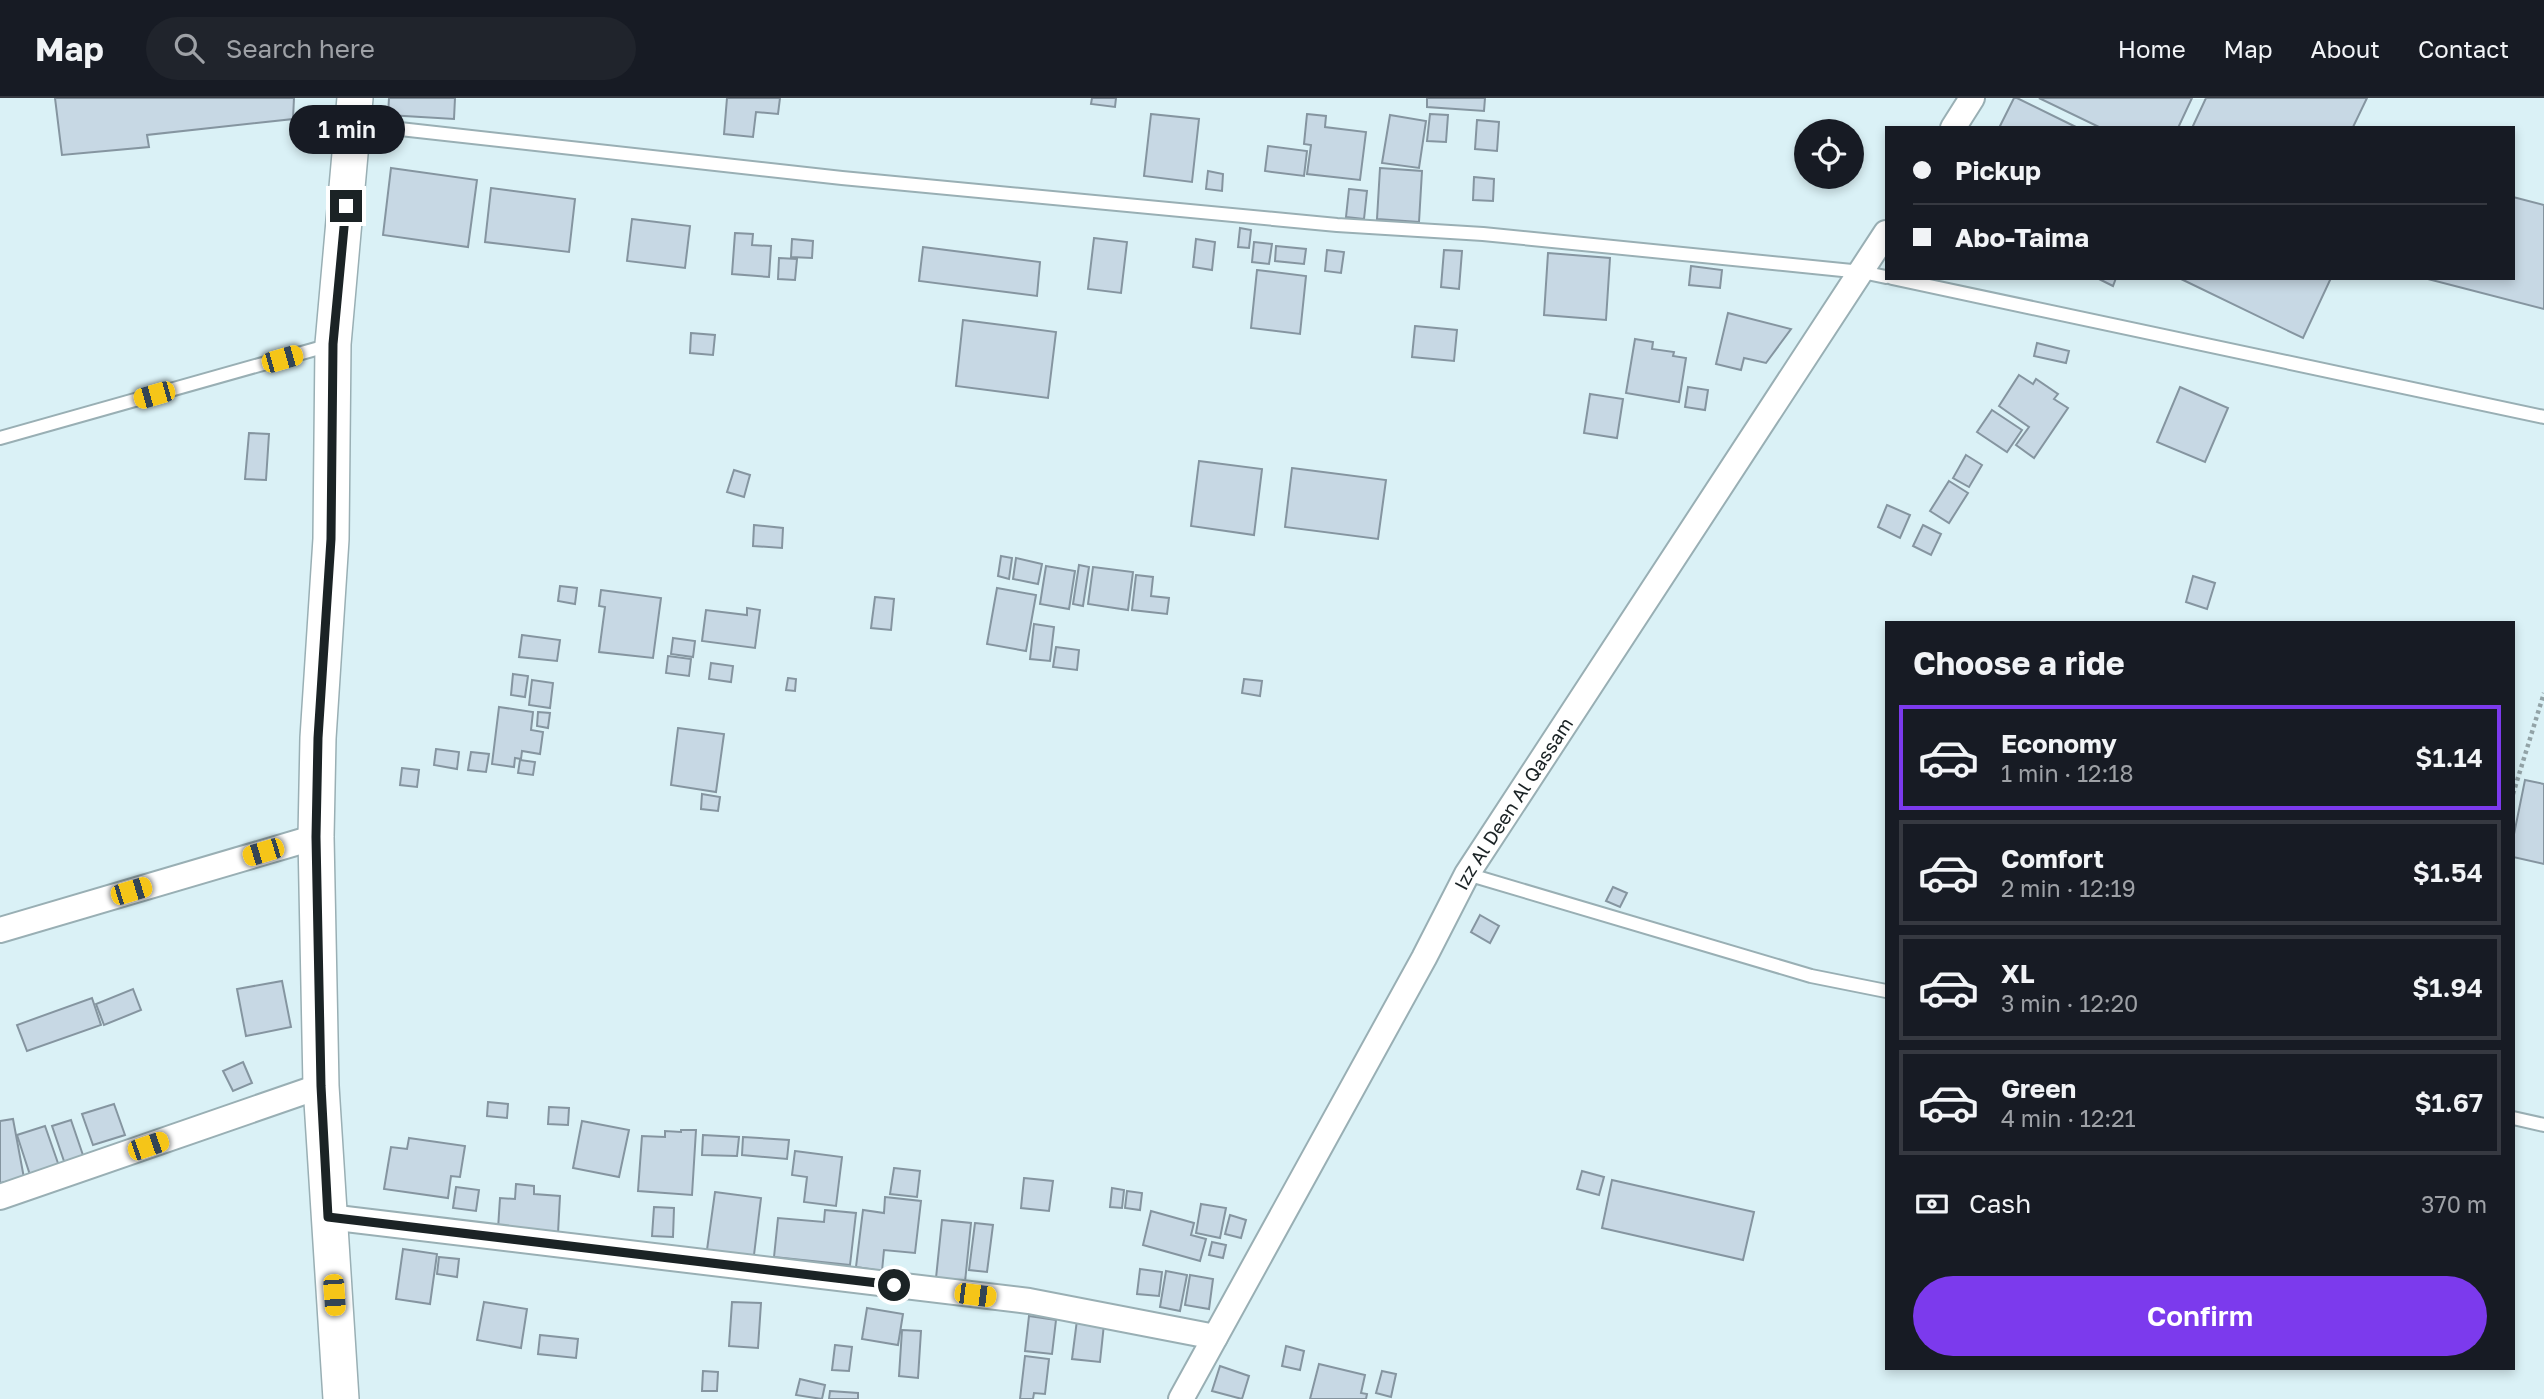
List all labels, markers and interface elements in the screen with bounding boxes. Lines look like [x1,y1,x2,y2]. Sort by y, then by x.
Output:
search box [146,17,636,80]
text: Map [35,29,104,68]
icon: search [170,29,208,67]
text: Search here [226,33,375,64]
text: Home [2118,34,2186,63]
text: Map [2224,34,2273,63]
text: About [2311,34,2380,63]
text: Contact [2418,34,2509,63]
callout: 1 min [288,105,404,154]
text: 1 min [318,115,376,143]
map controls [1794,119,1864,189]
button: locate [1794,119,1864,189]
text: Pickup [1955,155,2041,186]
route end [330,190,362,222]
text: Abo-Taima [1955,222,2089,253]
car [259,343,306,375]
car [131,379,178,411]
text: Choose a ride [1913,644,2125,682]
street label: Izz Al Deen Al Qassam [1449,713,1577,894]
icon: car [1917,726,1980,789]
text: Economy [2001,728,2117,759]
text: $1.14 [2415,742,2483,773]
text: 1 min · 12:18 [2001,759,2134,787]
car [240,836,287,868]
icon: car [1917,841,1980,904]
text: Comfort [2001,843,2104,874]
text: $1.54 [2413,857,2483,888]
text: 2 min · 12:19 [2001,874,2136,902]
car [108,875,155,907]
icon: car [1917,956,1980,1019]
text: XL [2001,958,2035,989]
text: $1.94 [2412,972,2483,1003]
text: 3 min · 12:20 [2001,989,2138,1017]
icon: car [1917,1071,1980,1134]
text: Green [2001,1073,2076,1104]
text: $1.67 [2414,1087,2483,1118]
text: 4 min · 12:21 [2001,1104,2136,1132]
car [125,1129,172,1163]
icon: cash [1913,1185,1951,1223]
text: Cash [1969,1188,2031,1219]
text: 370 m [2421,1190,2487,1218]
route start [878,1269,910,1301]
car [323,1273,346,1317]
button: Confirm [1913,1276,2487,1356]
car [953,1282,998,1308]

